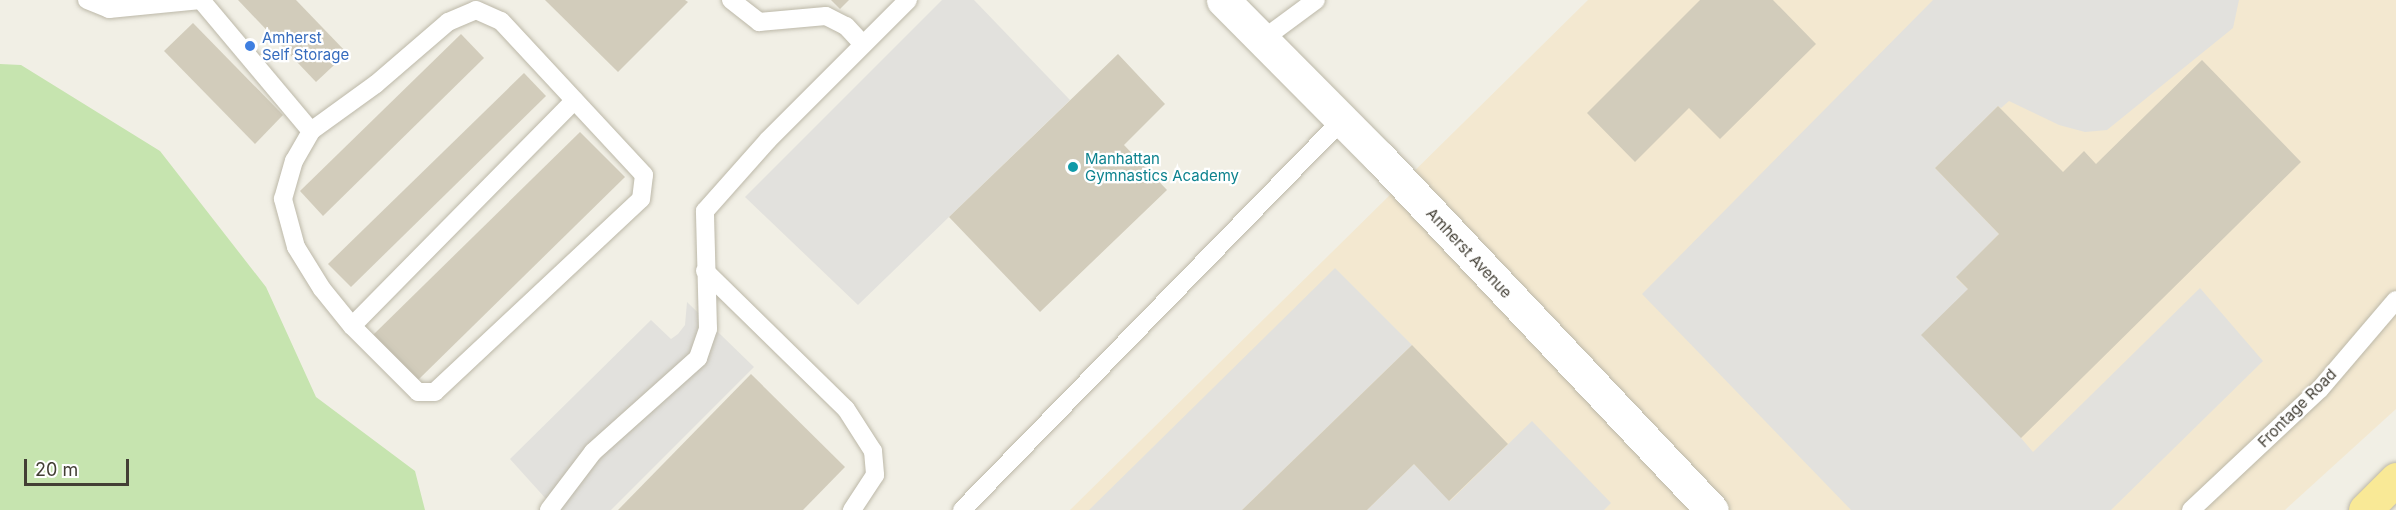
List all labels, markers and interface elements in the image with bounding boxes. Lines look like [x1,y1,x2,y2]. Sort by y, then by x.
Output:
place label: Amherst Self Storage [262,28,349,63]
marker: Amherst Self Storage [243,39,257,53]
place label: Manhattan Gymnastics Academy [1085,149,1239,184]
marker: Manhattan Gymnastics Academy [1066,160,1080,174]
street label: Amherst Avenue [1423,204,1515,302]
street label: Frontage Road [2254,365,2340,451]
scale bar [27,447,132,485]
text: 20 m [35,459,78,480]

